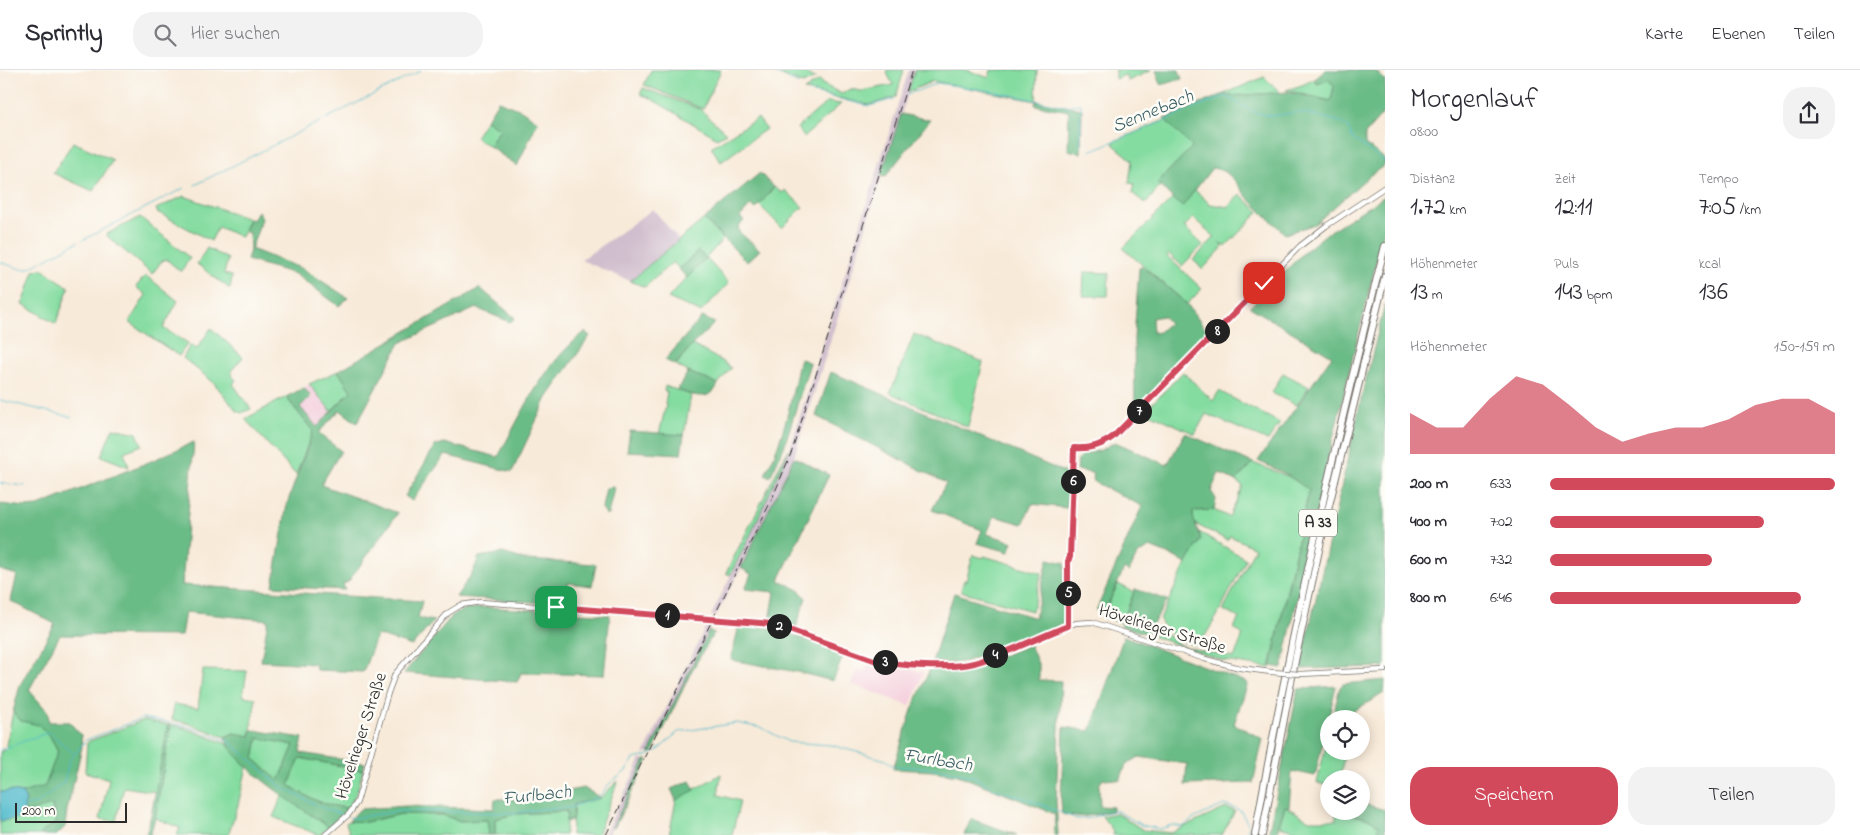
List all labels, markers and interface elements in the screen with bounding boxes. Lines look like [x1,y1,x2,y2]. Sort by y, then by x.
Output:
search box [133,12,483,57]
text: Sprintly [25,17,103,52]
icon: search [151,21,179,49]
text: Hier suchen [191,21,280,48]
text: Karte [1645,22,1683,48]
text: Ebenen [1711,22,1765,48]
text: Teilen [1793,22,1835,48]
text: Morgenlauf [1410,80,1538,121]
water label: Sennebach [1108,83,1199,141]
button: share [1783,87,1835,139]
text: 08:00 [1410,120,1438,144]
text: Distanz [1410,169,1455,190]
text: Zeit [1554,169,1576,190]
text: Tempo [1699,169,1739,190]
text: 1.72 [1410,190,1446,226]
text: 12:11 [1554,190,1593,226]
text: 7:05 [1699,190,1736,226]
text: km [1446,200,1466,221]
text: /km [1736,200,1761,221]
text: Höhenmeter [1410,254,1477,275]
text: Puls [1554,254,1579,275]
text: kcal [1699,254,1721,275]
pin [1243,262,1285,304]
icon: check [1250,269,1278,297]
text: 13 [1410,275,1428,311]
text: 143 [1554,275,1583,311]
text: 136 [1699,275,1728,311]
text: m [1428,285,1443,306]
text: bpm [1583,285,1612,306]
pin: 8 [1204,318,1230,344]
text: 8 [1215,321,1220,342]
text: Höhenmeter [1410,335,1487,359]
text: 150–159 m [1774,335,1835,359]
pin: 7 [1126,398,1152,424]
text: 7 [1137,401,1142,422]
pin: 6 [1060,468,1086,494]
text: 6 [1070,471,1077,492]
text: 200 m [1410,472,1448,496]
text: 6:33 [1490,472,1512,496]
road number: A 33 [1299,509,1337,536]
text: 400 m [1410,510,1447,534]
text: 7:02 [1490,510,1513,534]
text: 600 m [1410,548,1447,572]
text: 7:32 [1490,548,1513,572]
pin: 5 [1056,580,1080,606]
text: 5 [1064,583,1073,604]
pin [535,586,577,628]
text: 800 m [1410,586,1446,610]
text: 6:46 [1490,586,1512,610]
icon: arrive [542,593,570,621]
street label: Hövelrieger Straße [1095,598,1230,663]
pin: 1 [654,602,680,628]
text: 1 [665,605,670,626]
pin: 2 [766,614,792,638]
text: 2 [776,616,783,637]
pin: 4 [982,642,1008,668]
text: 4 [993,645,998,666]
pin: 3 [872,650,898,674]
text: 3 [883,652,888,673]
street label: Hövelrieger Straße [329,668,396,803]
map controls [1320,710,1370,820]
button: locate [1320,710,1370,760]
water label: Furlbach [902,742,975,780]
button: Speichern [1410,767,1618,825]
button: Teilen [1628,767,1835,825]
button: layers [1320,770,1370,820]
water label: Furlbach [501,779,574,813]
scale bar [15,800,128,823]
text: 200 m [22,801,55,822]

